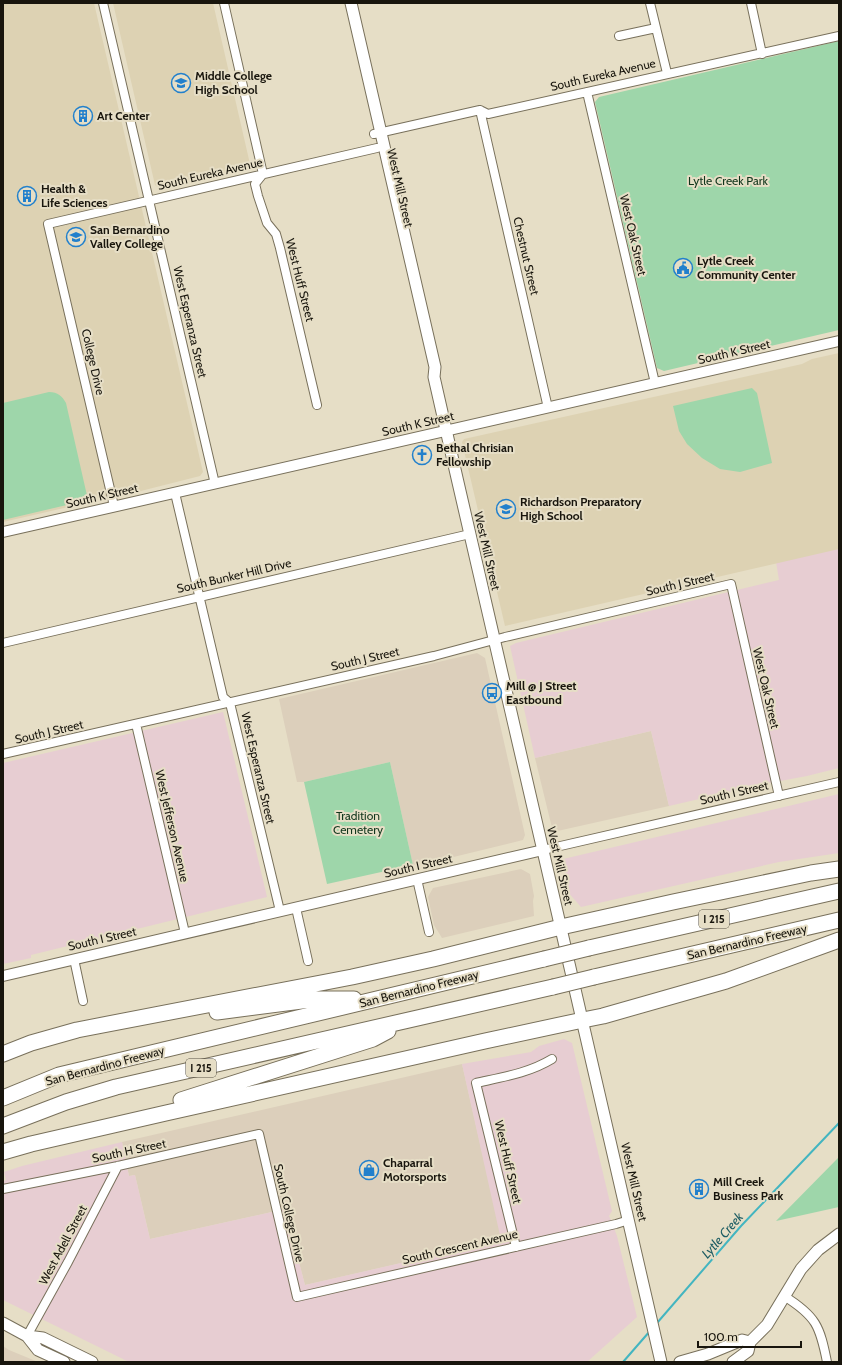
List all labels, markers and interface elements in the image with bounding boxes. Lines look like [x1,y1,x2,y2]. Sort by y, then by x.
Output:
street label: South Eureka Avenue [549,55,657,94]
place label: Middle College High School [195,68,272,97]
school or university icon: Middle College High School [170,72,192,94]
building icon: Art Center [72,105,94,127]
place label: Art Center [97,108,150,123]
street label: West Mill Street [384,147,417,229]
street label: South Eureka Avenue [156,154,264,193]
park label: Lytle Creek Park [688,173,769,188]
place label: Health & Life Sciences [41,181,108,210]
building icon: Health & Life Sciences [16,185,38,207]
street label: West Oak Street [617,193,650,277]
street label: Chestnut Street [510,215,543,296]
place label: San Bernardino Valley College [90,222,170,251]
school or university icon: San Bernardino Valley College [65,226,87,248]
street label: West Huff Street [283,237,318,323]
place label: Lytle Creek Community Center [697,253,795,282]
public building icon: Lytle Creek Community Center [672,257,694,279]
street label: West Esperanza Street [170,265,211,379]
street label: College Drive [79,327,108,396]
street label: South K Street [696,336,771,367]
street label: South K Street [380,408,455,439]
place label: Bethal Chrisian Fellowship [436,440,514,469]
church icon: Bethal Chrisian Fellowship [411,444,433,466]
street label: South K Street [64,480,139,511]
place label: Richardson Preparatory High School [520,494,642,523]
school or university icon: Richardson Preparatory High School [495,498,517,520]
street label: West Mill Street [471,510,504,592]
street label: South Bunker Hill Drive [175,555,293,596]
street label: South J Street [644,568,716,599]
street label: South J Street [329,643,401,674]
street label: West Oak Street [750,646,783,730]
place label: Mill @ J Street Eastbound [506,678,577,707]
bus stop icon: Mill @ J Street Eastbound [481,682,503,704]
street label: West Esperanza Street [238,711,279,825]
street label: South J Street [13,716,85,747]
street label: West Jefferson Avenue [152,768,193,883]
street label: South I Street [698,777,770,808]
park label: Tradition Cemetery [333,808,383,837]
street label: West Mill Street [544,825,577,907]
street label: South I Street [382,850,454,881]
road number: I 215 [699,910,729,928]
street label: San Bernardino Freeway [686,920,808,963]
street label: South I Street [66,923,138,954]
street label: San Bernardino Freeway [358,966,480,1011]
street label: San Bernardino Freeway [44,1042,166,1089]
road number: I 215 [186,1059,216,1077]
street label: West Huff Street [492,1119,525,1205]
street label: South H Street [91,1135,167,1166]
street label: West Mill Street [618,1141,651,1223]
place label: Chaparral Motorsports [383,1155,446,1184]
shop icon: Chaparral Motorsports [358,1159,380,1181]
street label: South College Drive [271,1162,308,1264]
place label: Mill Creek Business Park [713,1174,784,1203]
building icon: Mill Creek Business Park [688,1178,710,1200]
street label: West Adell Street [35,1202,90,1287]
water label: Lytle Creek [698,1208,747,1261]
street label: South Crescent Avenue [401,1226,519,1267]
scale bar [698,1323,801,1349]
text: 100 m [704,1329,738,1344]

